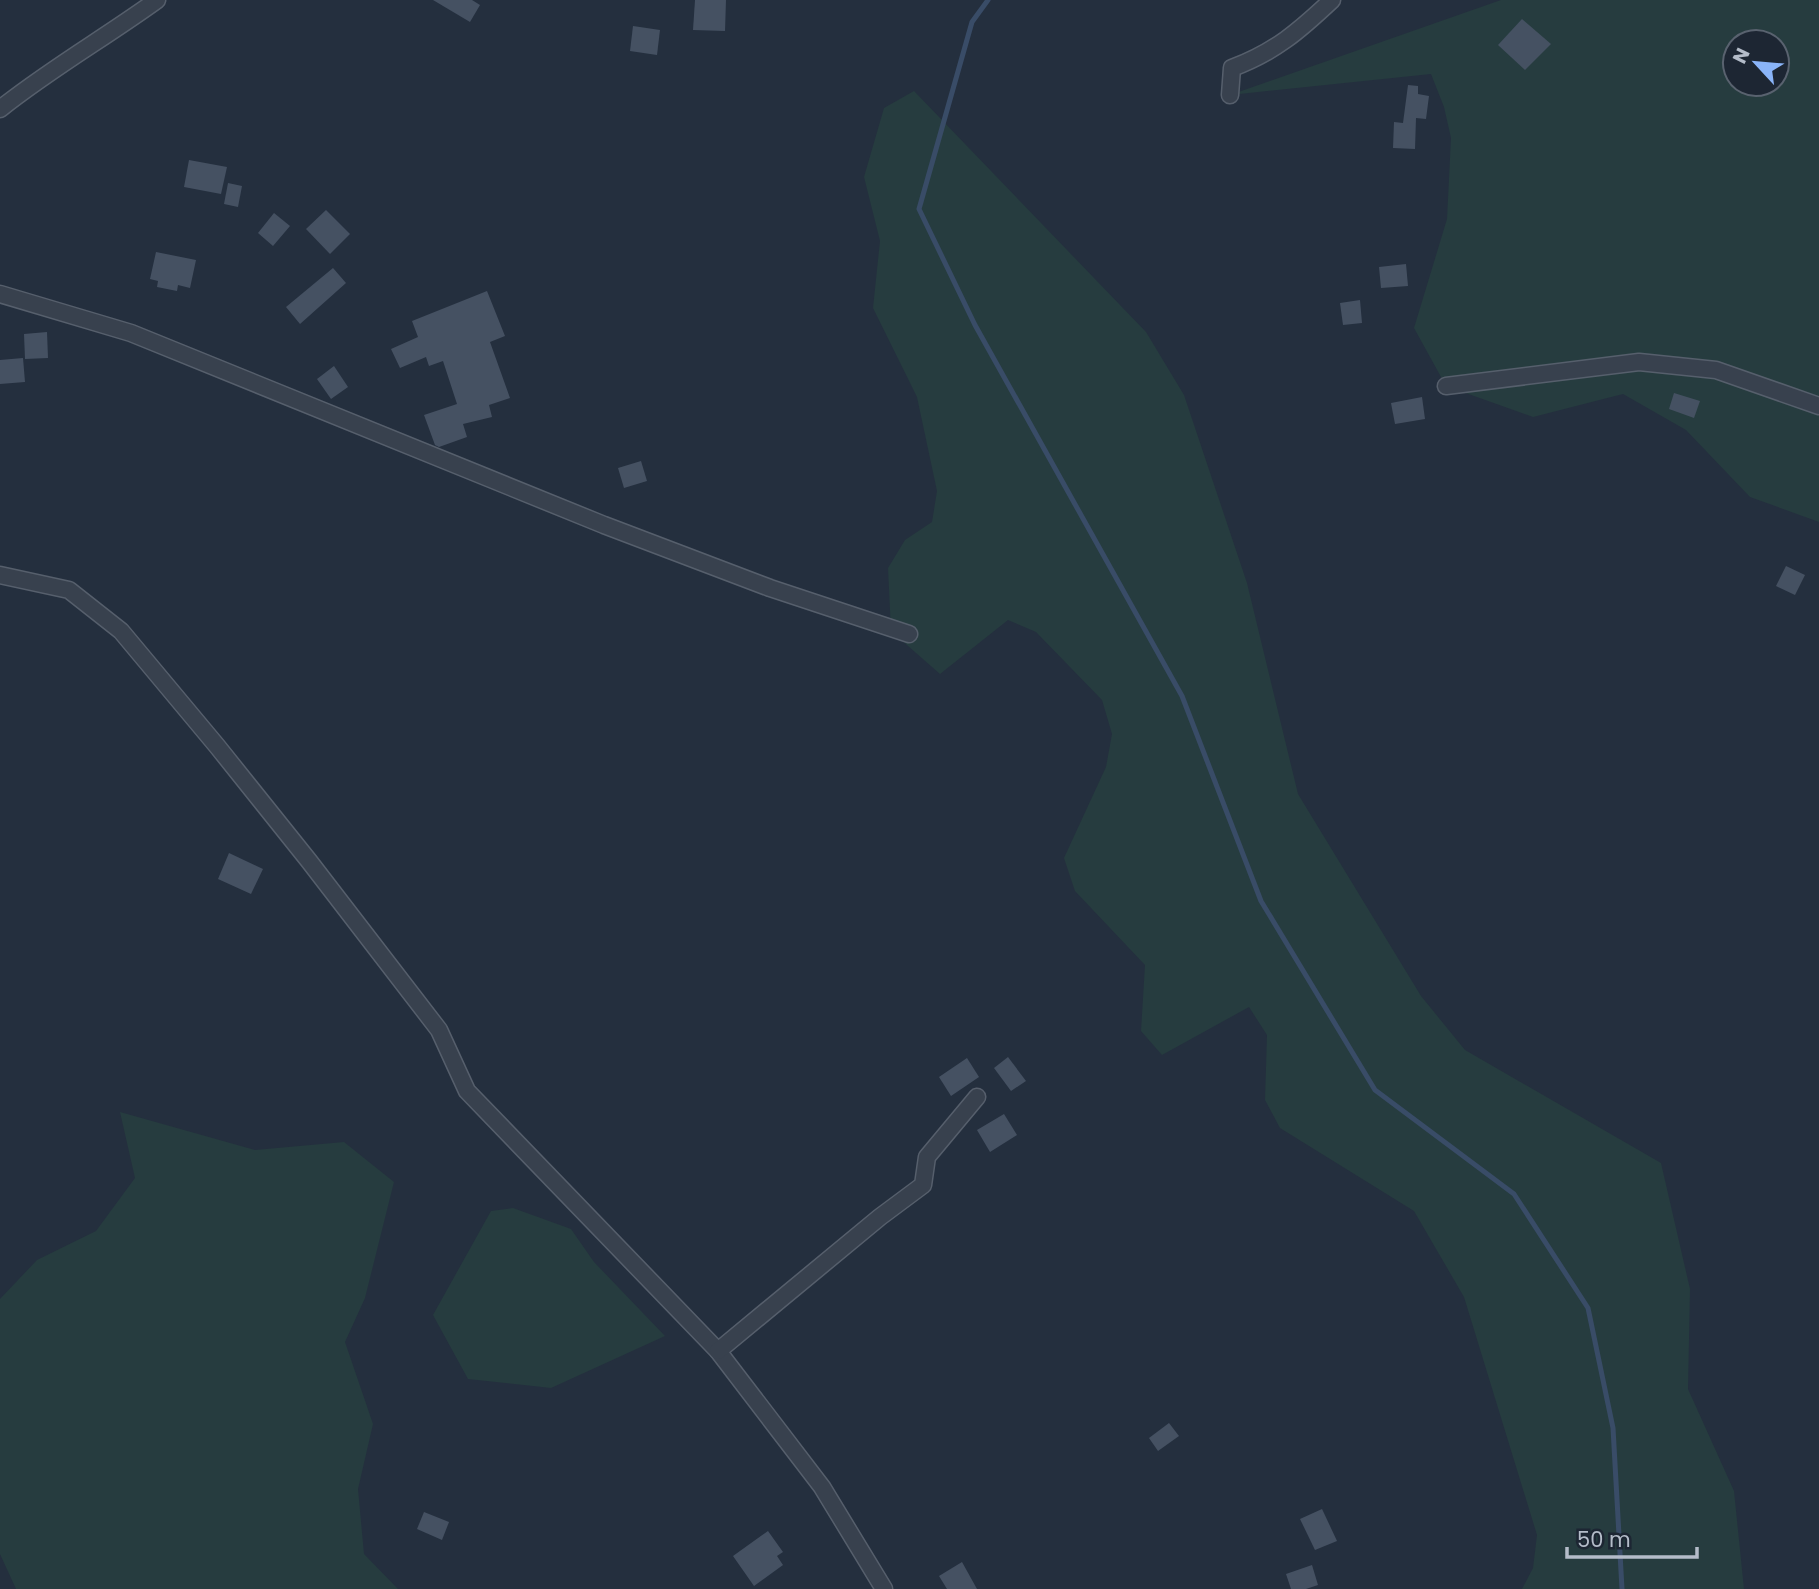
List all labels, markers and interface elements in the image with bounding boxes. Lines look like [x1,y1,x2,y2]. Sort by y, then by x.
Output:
north arrow [1721,28,1791,98]
text: N [1726,43,1756,68]
scale bar [1567,1516,1696,1560]
text: 50 m [1577,1525,1631,1554]

